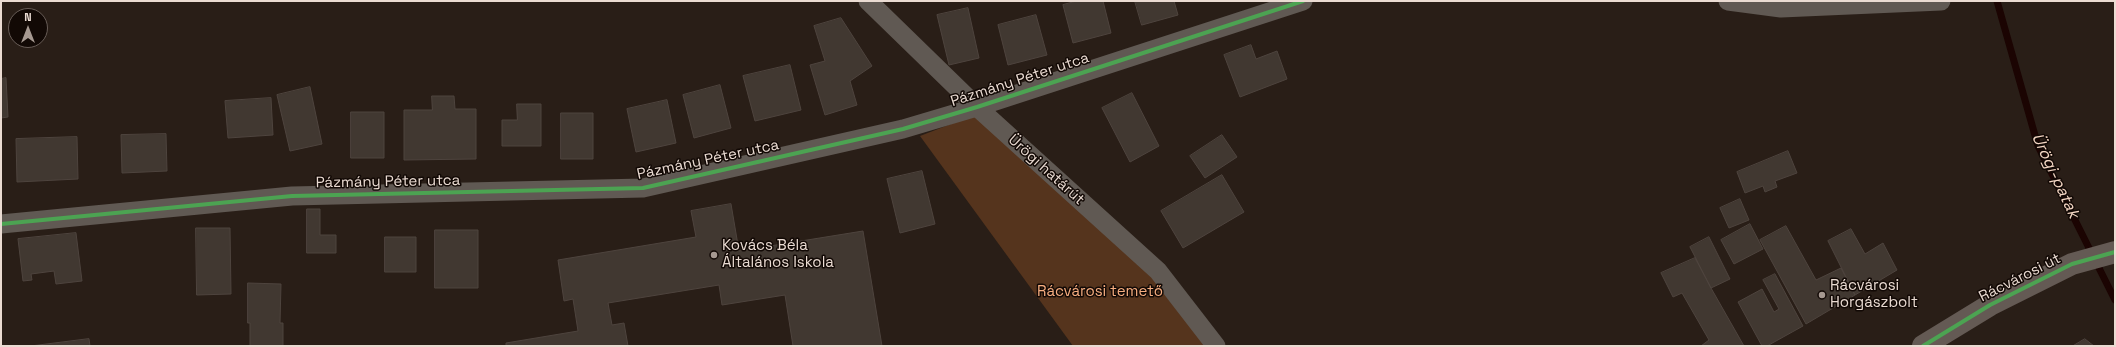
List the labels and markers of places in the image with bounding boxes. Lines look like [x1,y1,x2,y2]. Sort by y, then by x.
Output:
place label: Kovács Béla Általános Iskola [722,237,834,272]
marker: Kovács Béla Általános Iskola [709,250,719,260]
place label: Rácvárosi Horgászbolt [1830,277,1918,312]
marker: Rácvárosi Horgászbolt [1817,290,1827,300]

